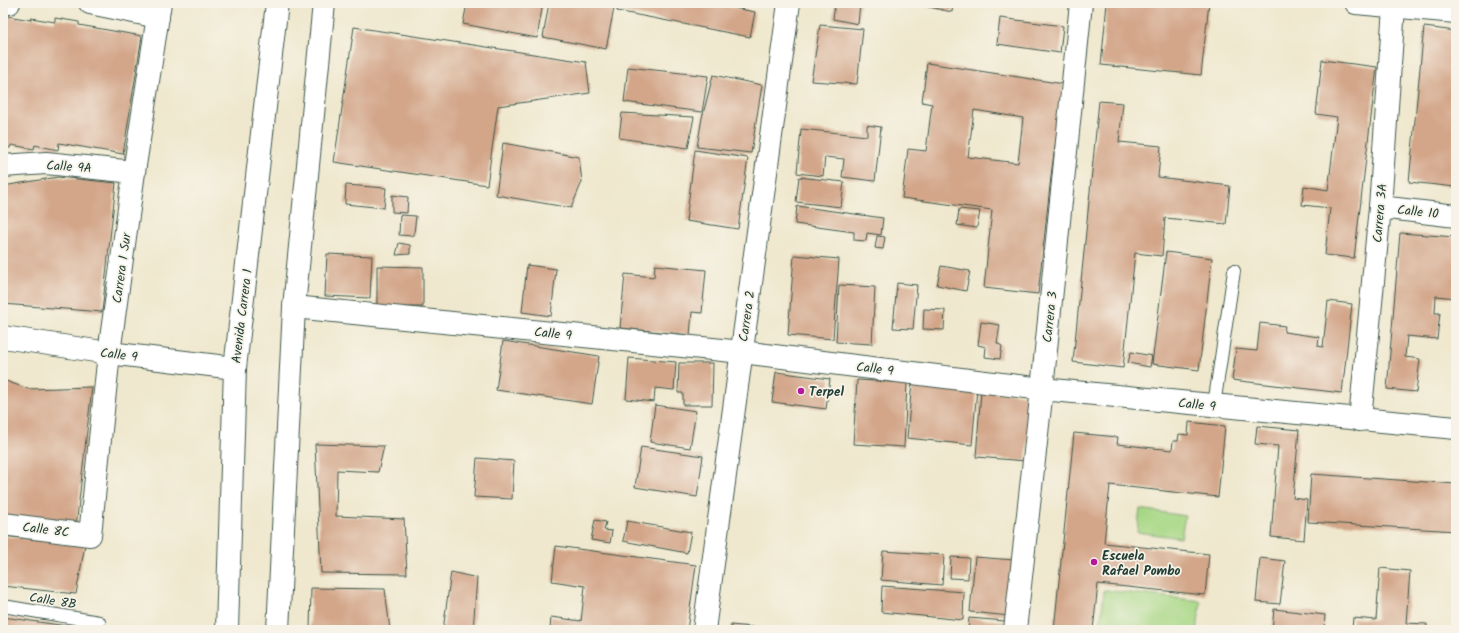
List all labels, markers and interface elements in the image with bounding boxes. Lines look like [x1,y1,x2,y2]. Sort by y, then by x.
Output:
street label: Calle 9A [45,155,92,180]
street label: Carrera 3A [1367,183,1394,244]
street label: Calle 10 [1396,200,1440,225]
street label: Carrera 1 Sur [107,231,138,305]
street label: Avenida Carrera 1 [226,268,259,365]
street label: Carrera 2 [734,289,761,343]
street label: Carrera 3 [1037,291,1064,344]
street label: Calle 9 [533,322,573,347]
street label: Calle 9 [99,343,139,368]
street label: Calle 9 [855,357,895,382]
place label: Terpel [809,382,844,403]
marker: Terpel [796,386,806,396]
street label: Calle 9 [1177,393,1217,418]
street label: Calle 8C [21,517,71,544]
place label: Escuela Rafael Pombo [1102,546,1181,582]
marker: Escuela Rafael Pombo [1089,557,1099,567]
street label: Calle 8B [28,587,78,616]

